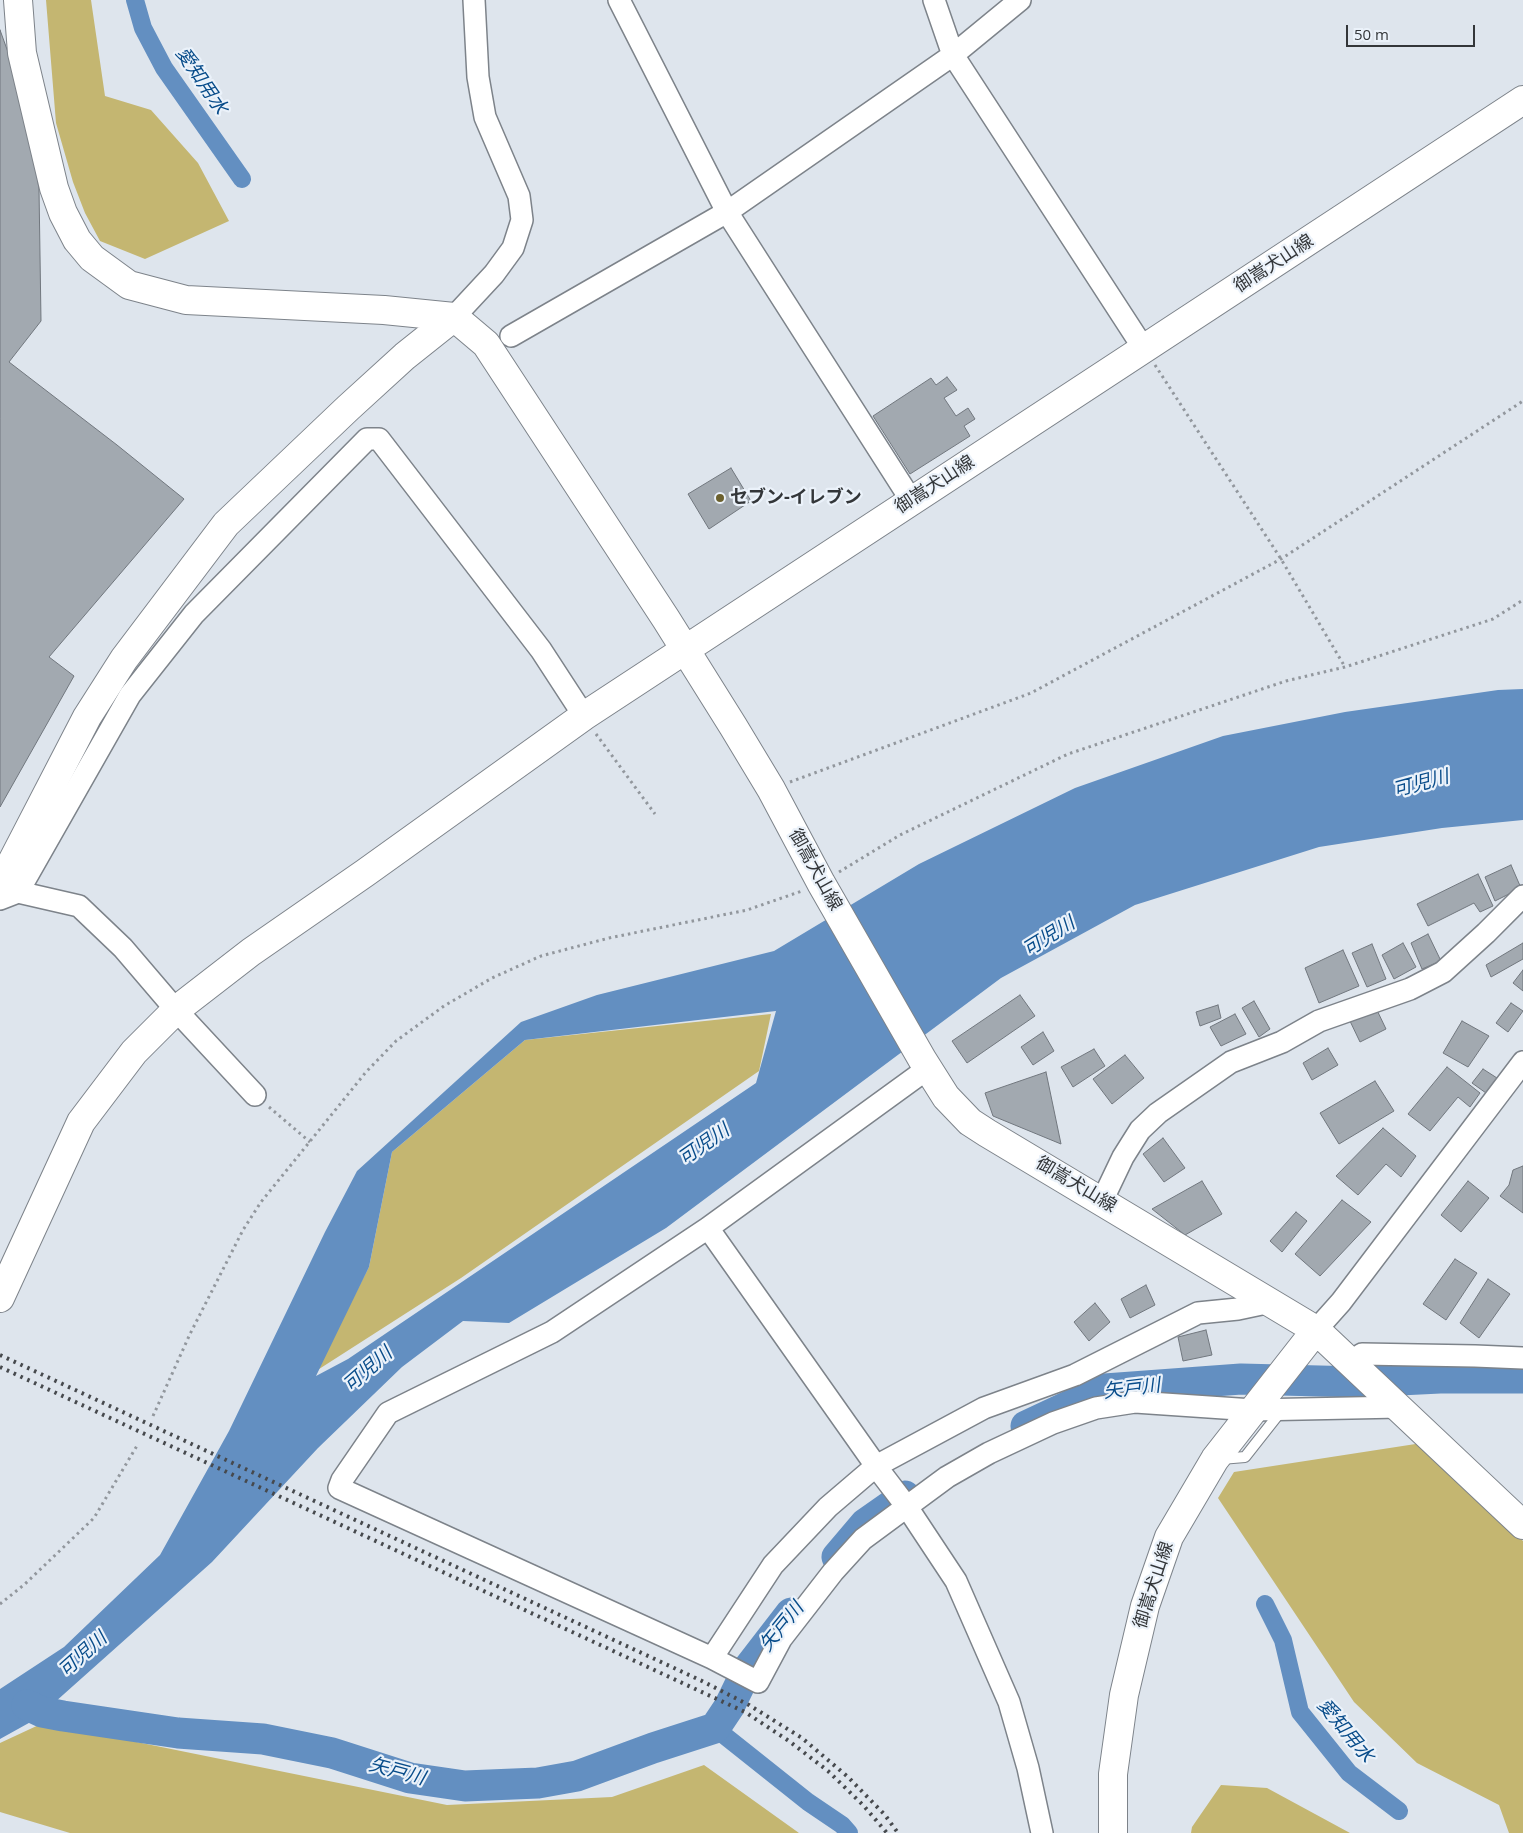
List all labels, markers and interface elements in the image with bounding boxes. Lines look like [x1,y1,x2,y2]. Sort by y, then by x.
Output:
scale bar [1348,15,1477,47]
text: 50 m [1354,24,1389,44]
water label: 愛知用水 [170,43,232,119]
street label: 御嵩犬山線 [1230,230,1318,298]
street label: 御嵩犬山線 [891,451,979,519]
place label: セブン-イレブン [730,487,862,509]
marker: セブン-イレブン [714,492,726,504]
water label: 可児川 [1391,766,1451,802]
street label: 御嵩犬山線 [784,825,846,915]
water label: 可児川 [1019,912,1079,962]
water label: 可児川 [674,1119,734,1171]
street label: 御嵩犬山線 [1032,1153,1120,1217]
water label: 可児川 [339,1343,397,1397]
water label: 矢戸川 [1102,1374,1162,1404]
street label: 御嵩犬山線 [1130,1539,1178,1631]
water label: 矢戸川 [755,1598,809,1656]
water label: 可児川 [54,1627,112,1683]
water label: 愛知用水 [1312,1695,1378,1767]
water label: 矢戸川 [367,1754,427,1790]

